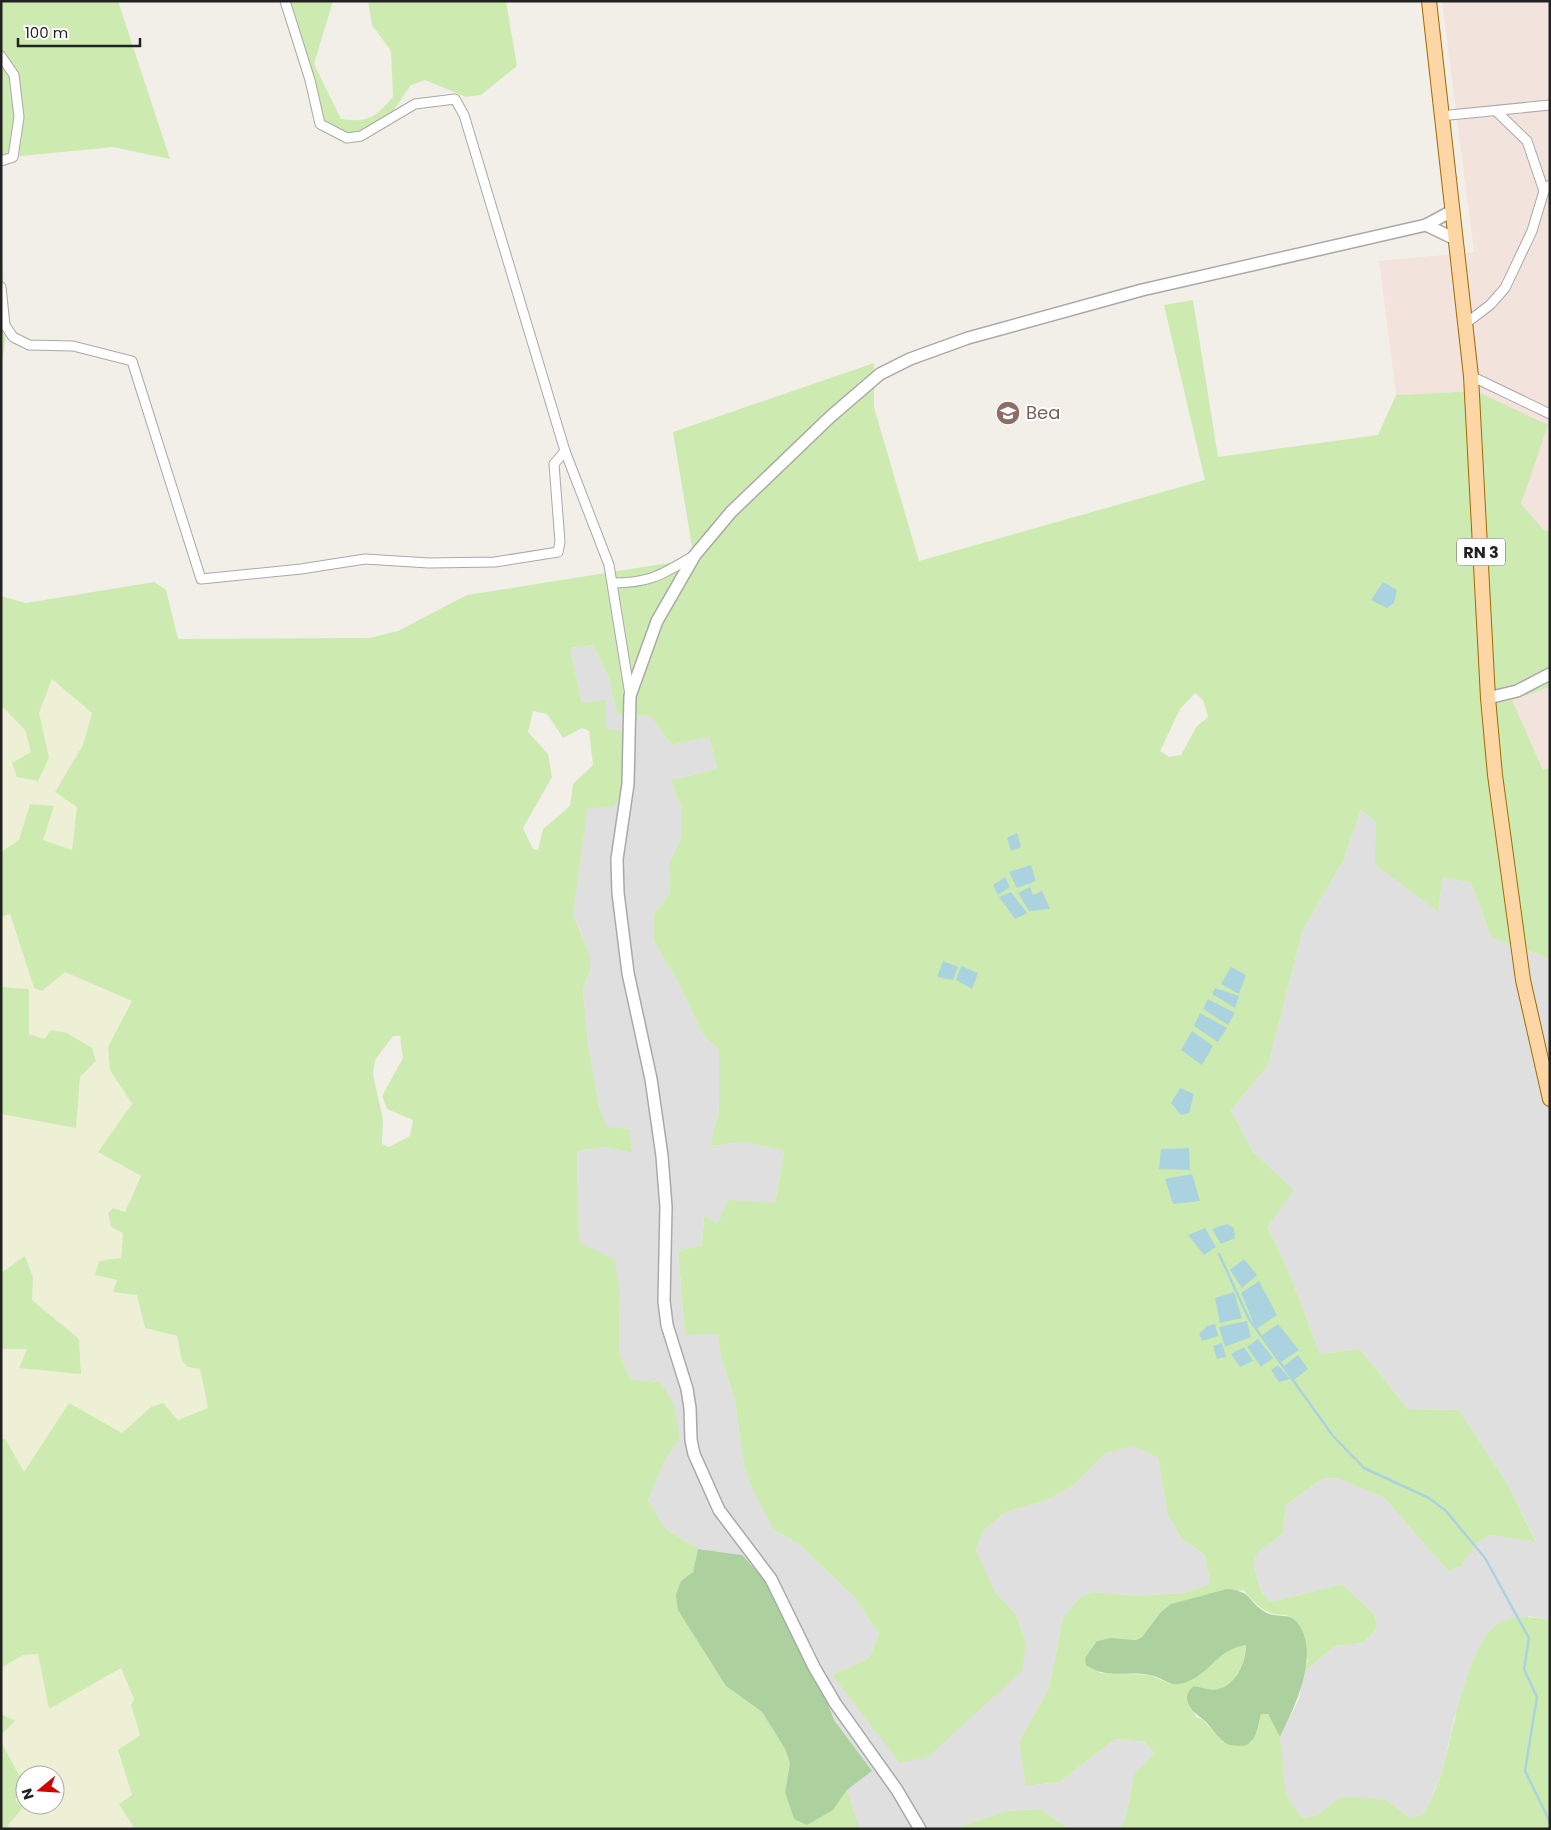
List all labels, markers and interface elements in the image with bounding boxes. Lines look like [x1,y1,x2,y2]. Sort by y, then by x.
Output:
scale bar [18,15,140,47]
text: 100 m [25,22,68,43]
school or university icon: Bea [995,400,1021,426]
place label: Bea [1026,400,1060,425]
road number: RN 3 [1457,538,1505,566]
north arrow [15,1765,65,1815]
text: N [16,1786,39,1802]

